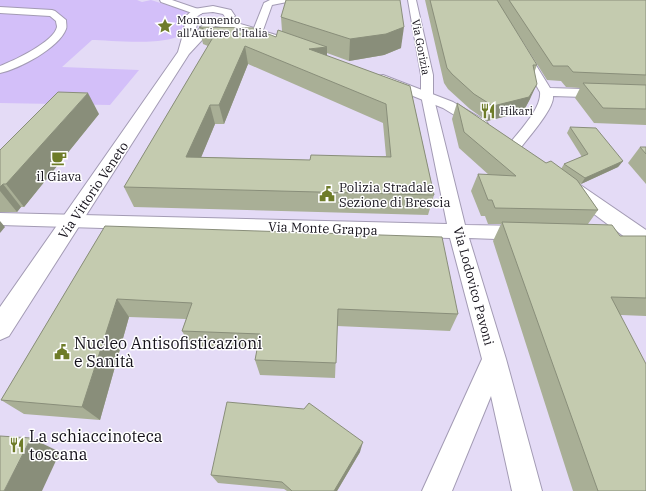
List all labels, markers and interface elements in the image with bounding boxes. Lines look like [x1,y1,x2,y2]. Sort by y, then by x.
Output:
place label: Monumento all'Autiere d'Italia [177,13,268,40]
place icon: Monumento all'Autiere d'Italia [156,17,174,35]
street label: Via Gorizia [409,18,433,76]
restaurant icon: Hikari [479,102,497,120]
place label: Hikari [500,104,533,118]
street label: Via Vittorio Veneto [55,138,132,242]
cafe icon: il Giava [50,149,68,167]
place label: il Giava [36,168,82,185]
place label: Polizia Stradale Sezione di Brescia [339,179,451,211]
public building icon: Polizia Stradale Sezione di Brescia [318,185,336,203]
street label: Via Monte Grappa [268,218,378,239]
street label: Via Lodovico Pavoni [449,225,498,347]
place label: Nucleo Antisofisticazioni e Sanità [74,333,262,371]
public building icon: Nucleo Antisofisticazioni e Sanità [53,343,71,361]
place label: La schiaccinoteca toscana [29,426,163,464]
restaurant icon: La schiaccinoteca toscana [8,436,26,454]

